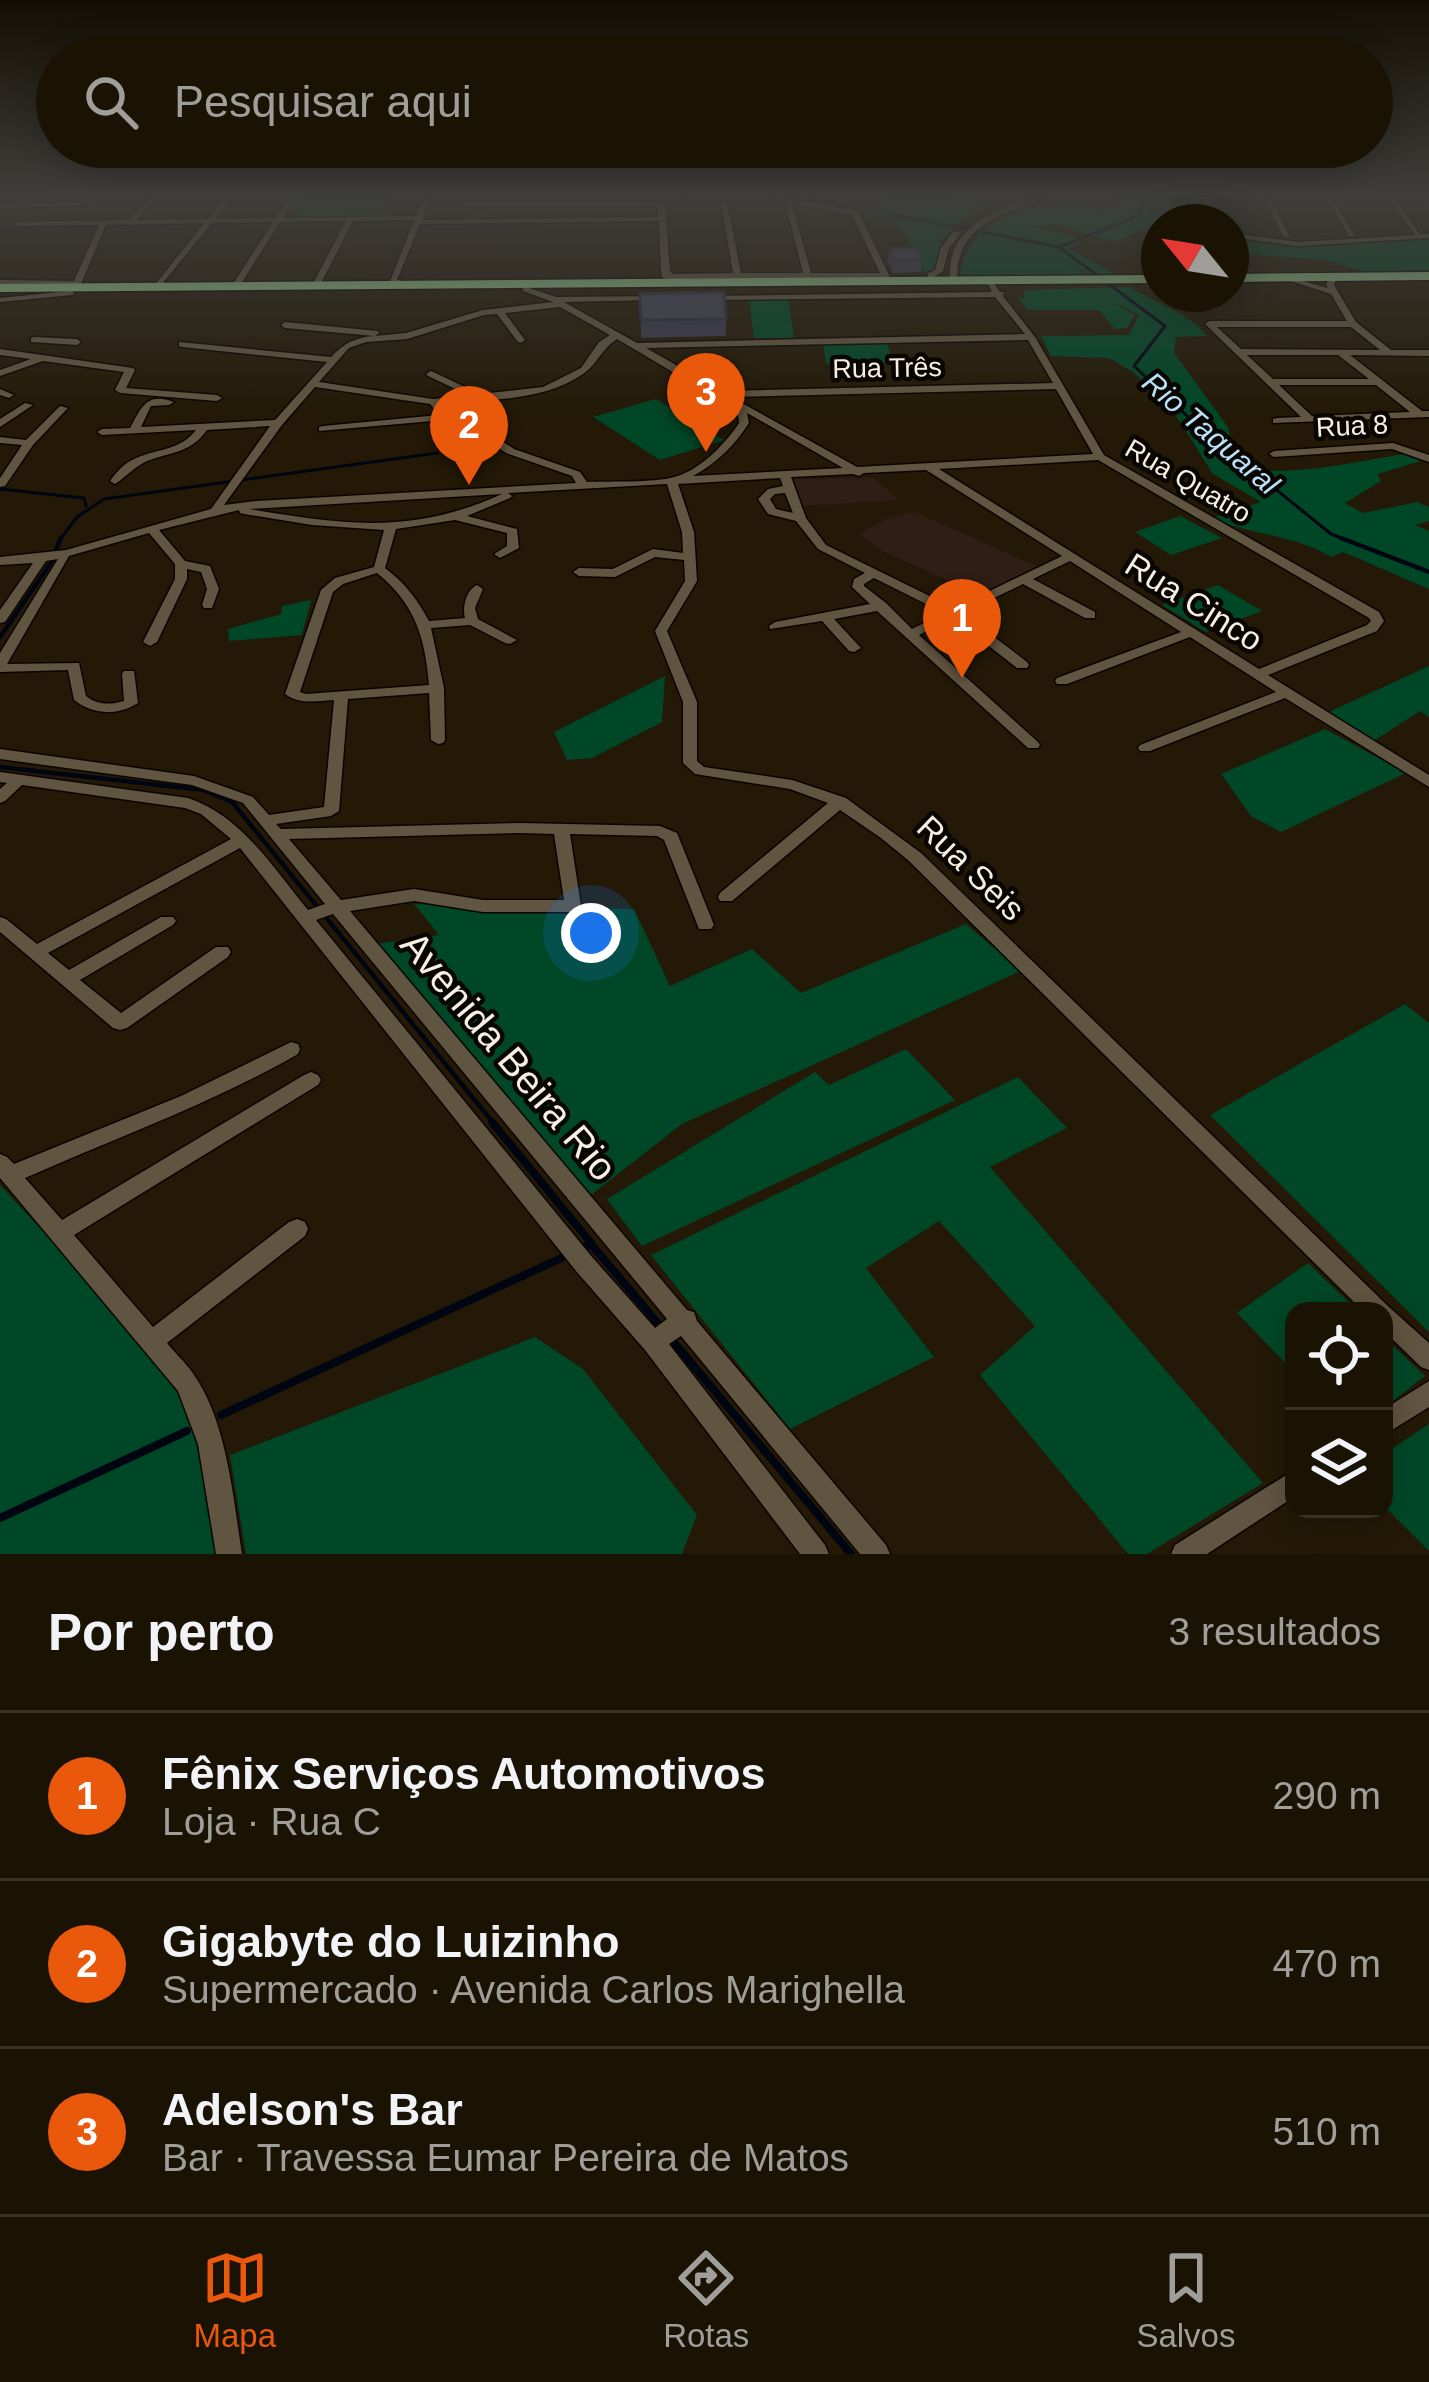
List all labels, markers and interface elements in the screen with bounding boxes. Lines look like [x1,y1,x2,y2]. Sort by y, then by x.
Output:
search box [36,36,1393,168]
icon: search [78,69,144,135]
text: Pesquisar aqui [174,76,472,127]
north arrow [1141,204,1249,312]
street label: Rua Três [832,352,942,384]
pin: 3 [667,353,745,452]
water label: Rio Taquaral [1136,365,1287,502]
pin: 2 [430,386,508,485]
street label: Rua 8 [1315,409,1389,443]
street label: Rua Quatro [1120,433,1256,529]
street label: Rua Cinco [1119,545,1269,659]
pin: 1 [923,579,1001,678]
street label: Rua Seis [910,808,1032,928]
your location [561,903,621,963]
street label: Avenida Beira Rio [392,923,626,1189]
map controls [1285,1302,1393,1518]
button: locate [1285,1302,1393,1410]
button: layers [1285,1410,1393,1518]
text: Por perto [48,1604,275,1661]
text: 3 resultados [1169,1610,1381,1653]
text: Fênix Serviços Automotivos [162,1748,765,1799]
text: 1 [76,1774,98,1817]
text: 290 m [1273,1774,1381,1817]
text: Loja · Rua C [162,1800,381,1843]
text: Gigabyte do Luizinho [162,1916,619,1967]
text: 2 [76,1942,98,1985]
text: 470 m [1273,1942,1381,1985]
text: Supermercado · Avenida Carlos Marighella [162,1968,905,2011]
text: Adelson's Bar [162,2084,463,2135]
text: 3 [76,2110,98,2153]
text: 510 m [1273,2110,1381,2153]
text: Bar · Travessa Eumar Pereira de Matos [162,2136,849,2179]
tab: Mapa [194,2245,276,2355]
tab: Rotas [663,2245,749,2355]
tab: Salvos [1136,2245,1235,2355]

